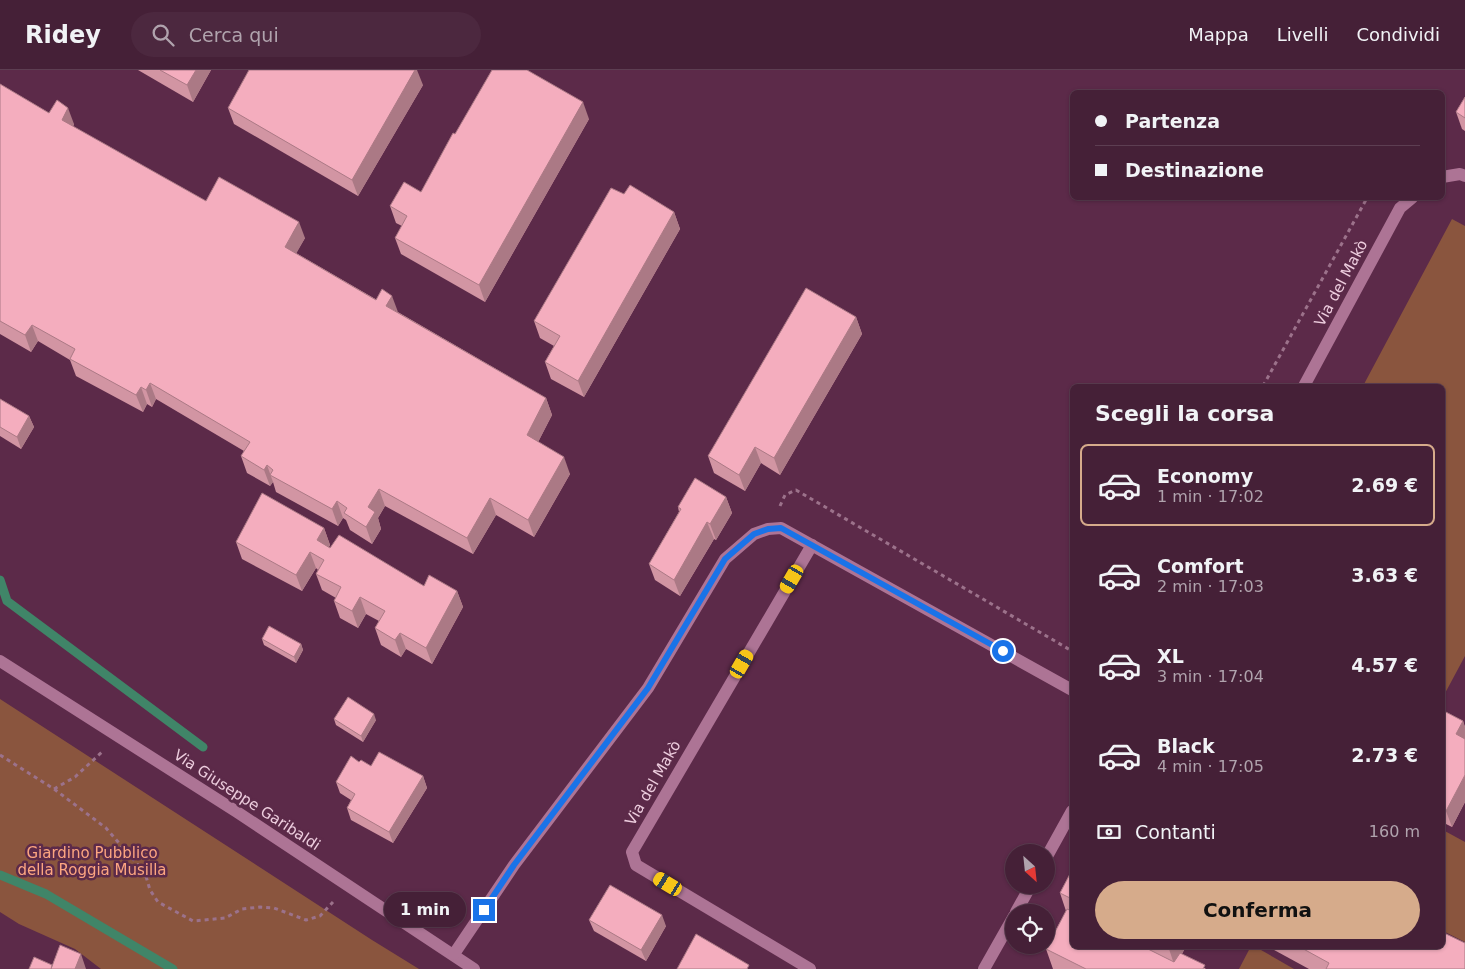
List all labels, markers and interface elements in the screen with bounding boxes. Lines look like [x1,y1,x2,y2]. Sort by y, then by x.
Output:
search box [131,12,481,57]
text: Ridey [25,21,101,49]
icon: search [149,21,177,49]
text: Cerca qui [189,24,279,46]
text: Mappa [1188,24,1249,45]
text: Livelli [1277,24,1329,45]
text: Condividi [1357,24,1440,45]
text: Partenza [1125,110,1220,132]
text: Destinazione [1125,159,1264,181]
street label: Via del Makò [1311,237,1371,329]
text: Scegli la corsa [1095,401,1274,426]
icon: car [1097,463,1142,508]
text: Economy [1157,465,1253,487]
text: 2.69 € [1351,474,1418,496]
text: 1 min · 17:02 [1157,487,1264,506]
icon: car [1097,553,1142,598]
text: Comfort [1157,555,1244,577]
car [778,562,805,596]
text: 3.63 € [1351,564,1418,586]
text: 2 min · 17:03 [1157,577,1264,596]
route start [992,640,1014,662]
icon: car [1097,643,1142,688]
text: XL [1157,645,1184,667]
car [728,647,755,681]
text: 4.57 € [1351,654,1418,676]
text: 3 min · 17:04 [1157,667,1264,686]
icon: car [1097,733,1142,778]
text: Black [1157,735,1215,757]
street label: Via del Makò [621,737,685,829]
text: 2.73 € [1351,744,1418,766]
street label: Via Giuseppe Garibaldi [170,746,324,854]
text: 4 min · 17:05 [1157,757,1264,776]
icon: cash [1095,818,1123,846]
text: Contanti [1135,821,1216,843]
text: 160 m [1369,822,1420,841]
park label: Giardino Pubblico della Roggia Musilla [17,844,167,879]
north arrow [1005,844,1055,894]
map controls [1005,844,1055,954]
car [651,870,684,898]
button: Conferma [1095,881,1420,939]
callout: 1 min [384,892,466,928]
route end [473,899,495,921]
text: 1 min [400,900,450,919]
button: locate [1005,904,1055,954]

